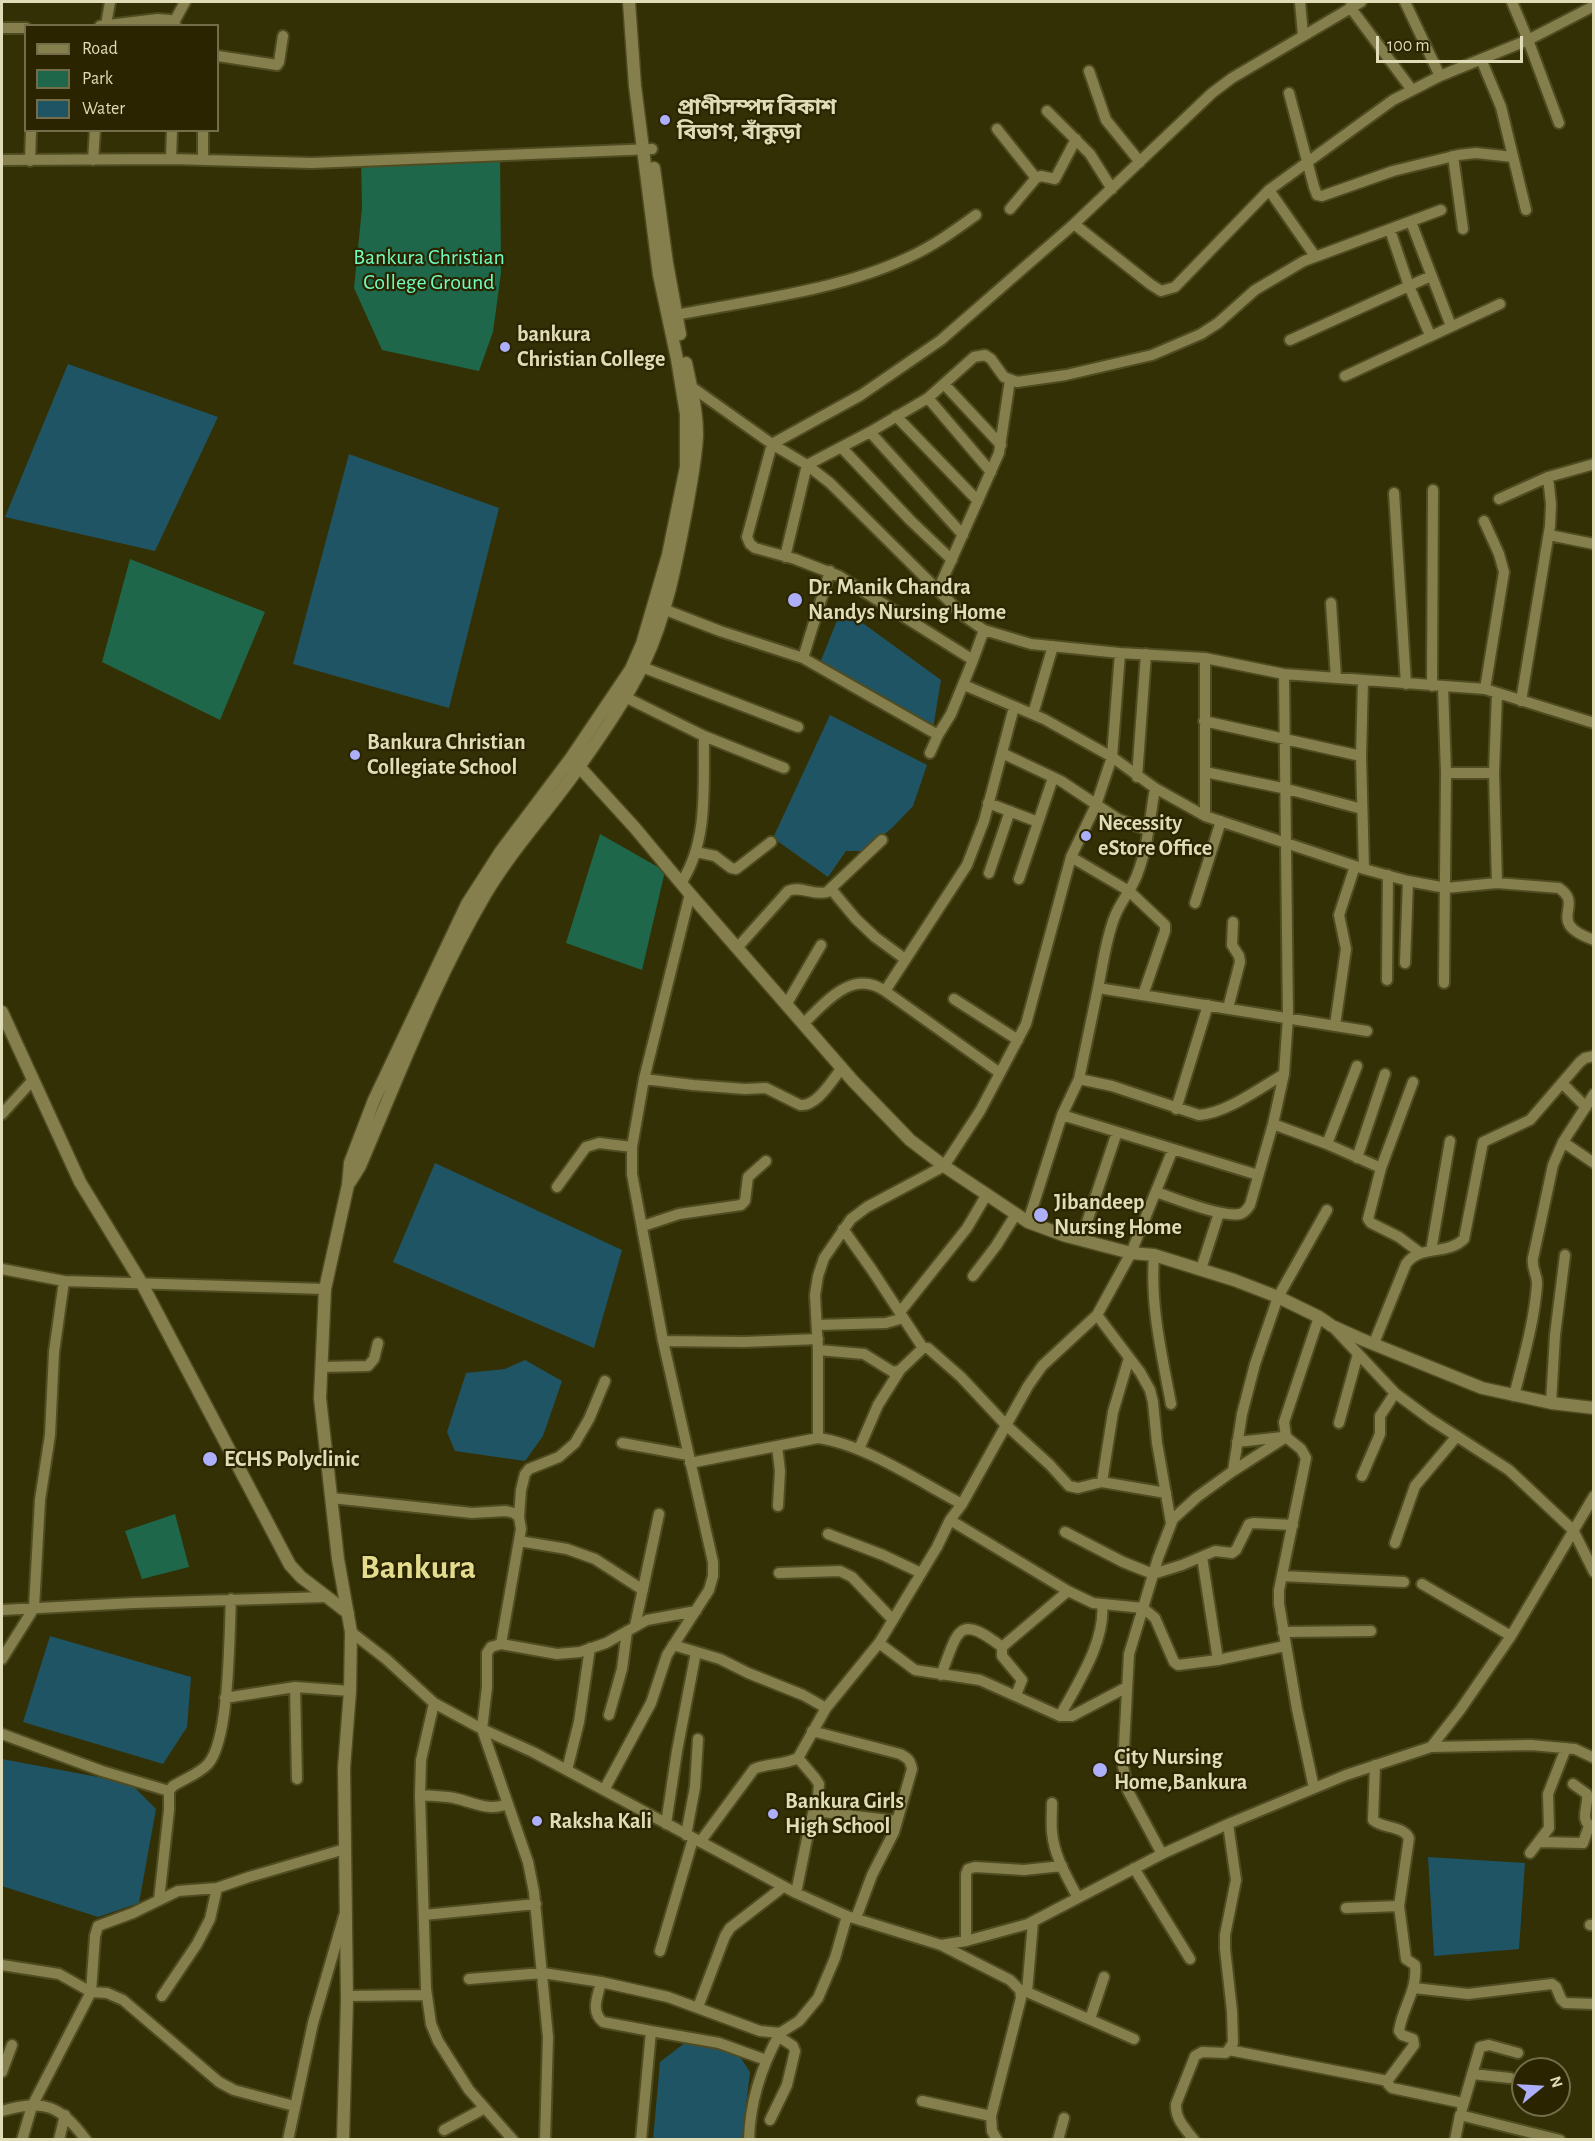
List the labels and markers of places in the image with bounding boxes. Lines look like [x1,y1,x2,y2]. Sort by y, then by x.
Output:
place label: প্রাণীসম্পদ বিকাশ বিভাগ, বাঁকুড়া [677,94,836,146]
marker: প্রাণীসম্পদ বিকাশ বিভাগ, বাঁকুড়া [658,113,672,127]
place label: bankura Christian College [517,321,665,372]
marker: bankura Christian College [498,340,512,354]
place label: Dr. Manik Chandra Nandys Nursing Home [808,574,1006,626]
marker: Dr. Manik Chandra Nandys Nursing Home [786,591,804,609]
place label: Bankura Christian Collegiate School [367,729,526,780]
marker: Bankura Christian Collegiate School [348,748,362,762]
place label: Necessity eStore Office [1098,810,1212,861]
marker: Necessity eStore Office [1079,829,1093,843]
place label: Jibandeep Nursing Home [1054,1189,1182,1240]
marker: Jibandeep Nursing Home [1032,1206,1050,1224]
place label: ECHS Polyclinic [224,1446,359,1472]
marker: ECHS Polyclinic [201,1450,219,1468]
place label: City Nursing Home,Bankura [1114,1744,1247,1796]
marker: City Nursing Home,Bankura [1091,1761,1109,1779]
place label: Bankura Girls High School [785,1788,904,1840]
marker: Bankura Girls High School [766,1807,780,1821]
place label: Raksha Kali [549,1808,652,1834]
marker: Raksha Kali [530,1814,544,1828]

